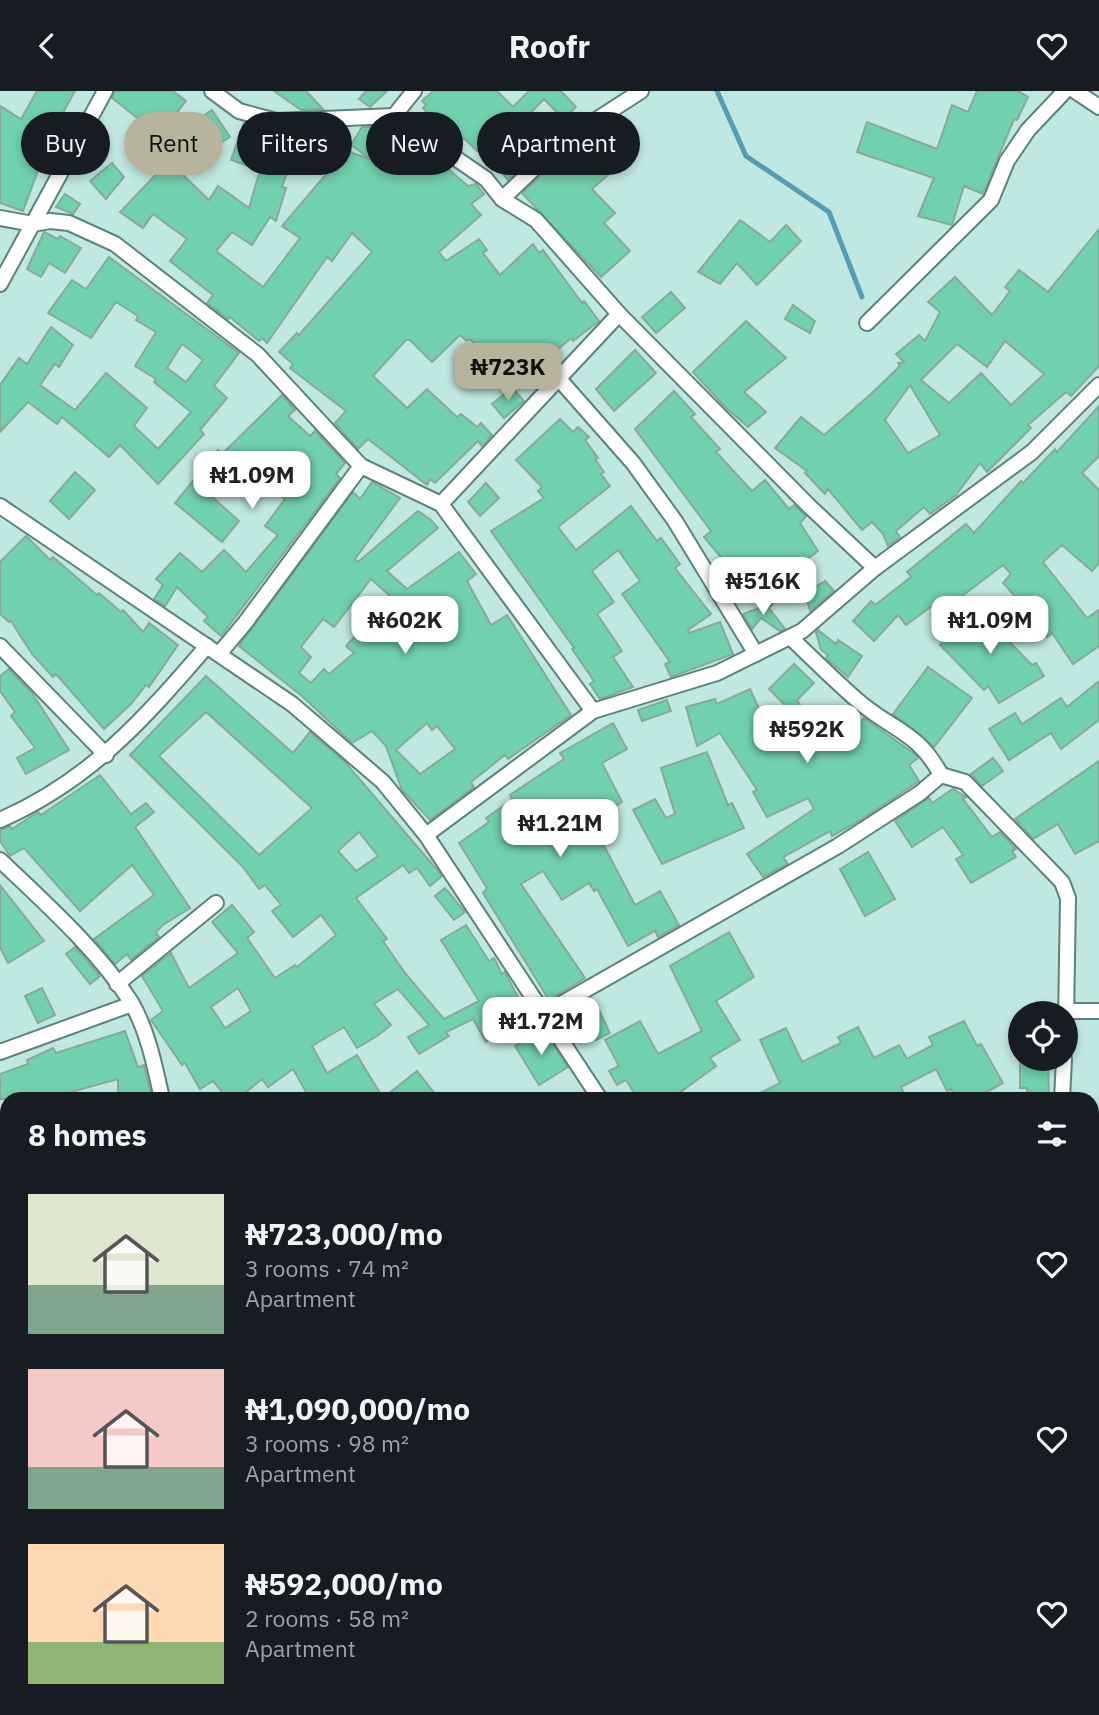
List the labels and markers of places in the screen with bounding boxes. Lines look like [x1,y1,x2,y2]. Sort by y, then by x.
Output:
pin: ₦723K [459,343,557,403]
pin: ₦1.09M [195,451,309,511]
pin: ₦516K [714,557,812,617]
pin: ₦602K [356,596,454,656]
pin: ₦1.09M [933,596,1047,656]
pin: ₦592K [758,705,856,765]
pin: ₦1.21M [503,799,617,859]
pin: ₦1.72M [484,997,598,1057]

